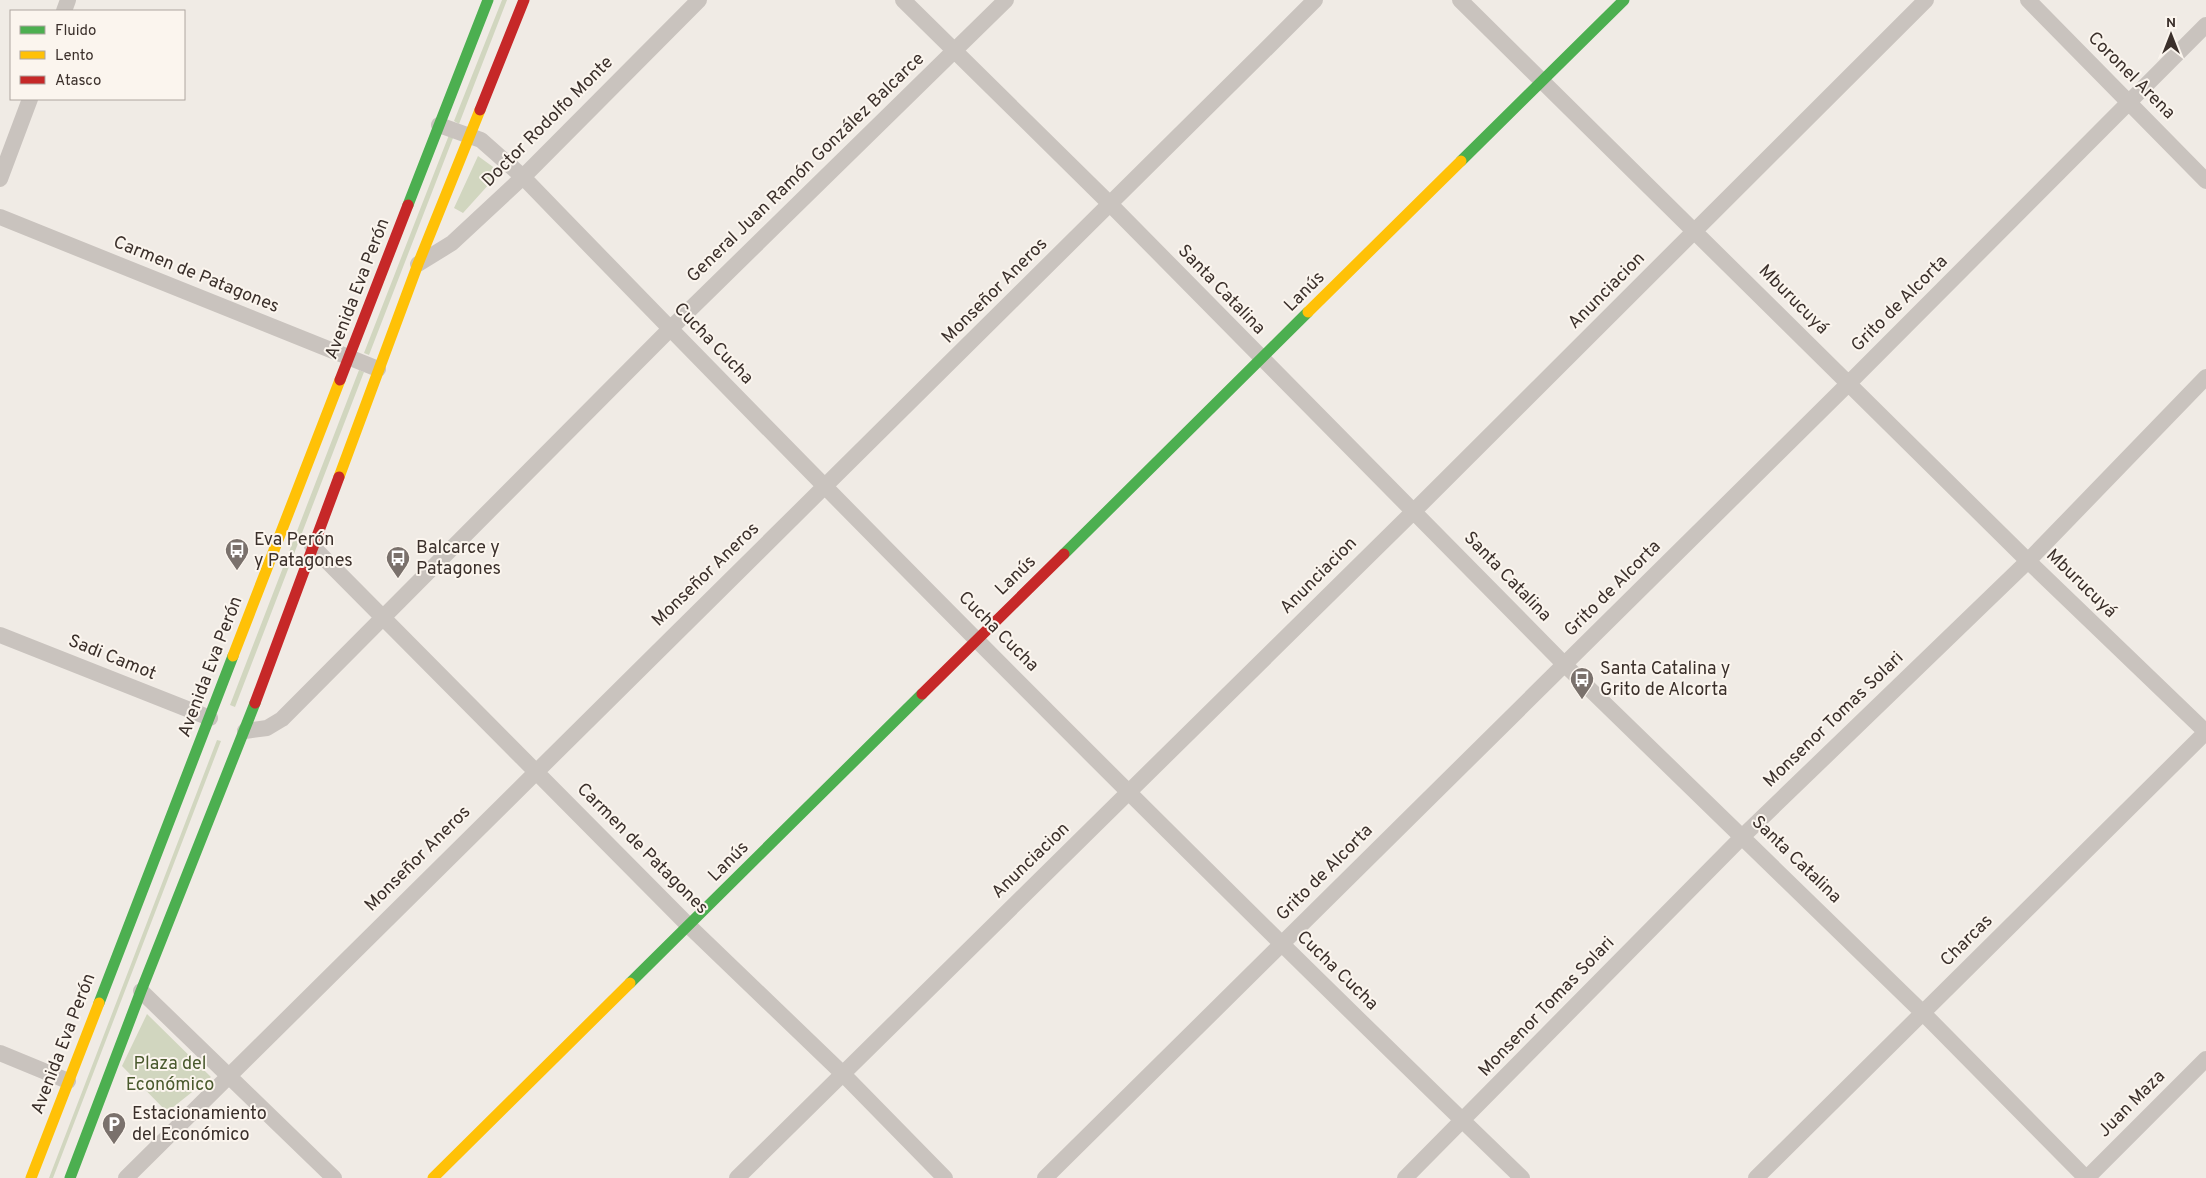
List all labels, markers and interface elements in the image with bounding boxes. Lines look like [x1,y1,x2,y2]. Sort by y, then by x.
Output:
legend [10,10,185,100]
north arrow [2146,10,2196,60]
text: N [2166,15,2176,32]
text: Fluido [55,22,96,41]
street label: Coronel Arena [2082,27,2180,125]
text: Lento [55,47,94,66]
street label: General Juan Ramón González Balcarce [682,48,930,288]
street label: Doctor Rodolfo Monte [478,52,618,192]
text: Atasco [55,72,101,91]
street label: Avenida Eva Perón [321,215,395,363]
street label: Carmen de Patagones [110,231,282,319]
street label: Monseñor Aneros [937,233,1053,349]
street label: Santa Catalina [1172,240,1270,340]
street label: Anunciacion [1564,248,1650,334]
street label: Grito de Alcorta [1847,251,1953,357]
street label: Mburucuyá [1753,260,1833,340]
street label: Lanús [1280,267,1330,317]
street label: Cucha Cucha [668,298,758,390]
street label: Monseñor Aneros [647,518,765,632]
street label: Santa Catalina [1458,527,1556,627]
place label: Eva Perón y Patagones [254,529,353,573]
street label: Anunciacion [1276,533,1362,619]
street label: Grito de Alcorta [1560,536,1666,642]
bus stop icon: Eva Perón y Patagones [224,537,250,571]
place label: Balcarce y Patagones [416,537,501,581]
bus stop icon: Balcarce y Patagones [385,545,411,579]
street label: Mburucuyá [2041,545,2121,623]
street label: Lanús [991,551,1041,601]
street label: Cucha Cucha [953,587,1043,677]
street label: Avenida Eva Perón [174,593,248,741]
street label: Sadi Camot [65,630,159,686]
street label: Monsenor Tomas Solari [1759,647,1909,793]
place label: Santa Catalina y Grito de Alcorta [1600,658,1730,702]
bus stop icon: Santa Catalina y Grito de Alcorta [1569,666,1595,700]
street label: Carmen de Patagones [571,778,713,920]
street label: Monseñor Aneros [360,801,476,917]
street label: Santa Catalina [1746,811,1846,909]
street label: Anunciacion [987,818,1075,904]
street label: Grito de Alcorta [1272,820,1378,926]
street label: Lanús [704,837,754,887]
street label: Charcas [1936,910,1998,972]
street label: Cucha Cucha [1291,926,1383,1016]
street label: Monsenor Tomas Solari [1474,932,1620,1082]
street label: Avenida Eva Perón [27,970,101,1118]
park label: Plaza del Económico [126,1053,214,1097]
street label: Juan Maza [2093,1065,2171,1143]
place label: Estacionamiento del Económico [132,1103,267,1147]
parking icon: Estacionamiento del Económico [101,1111,127,1145]

